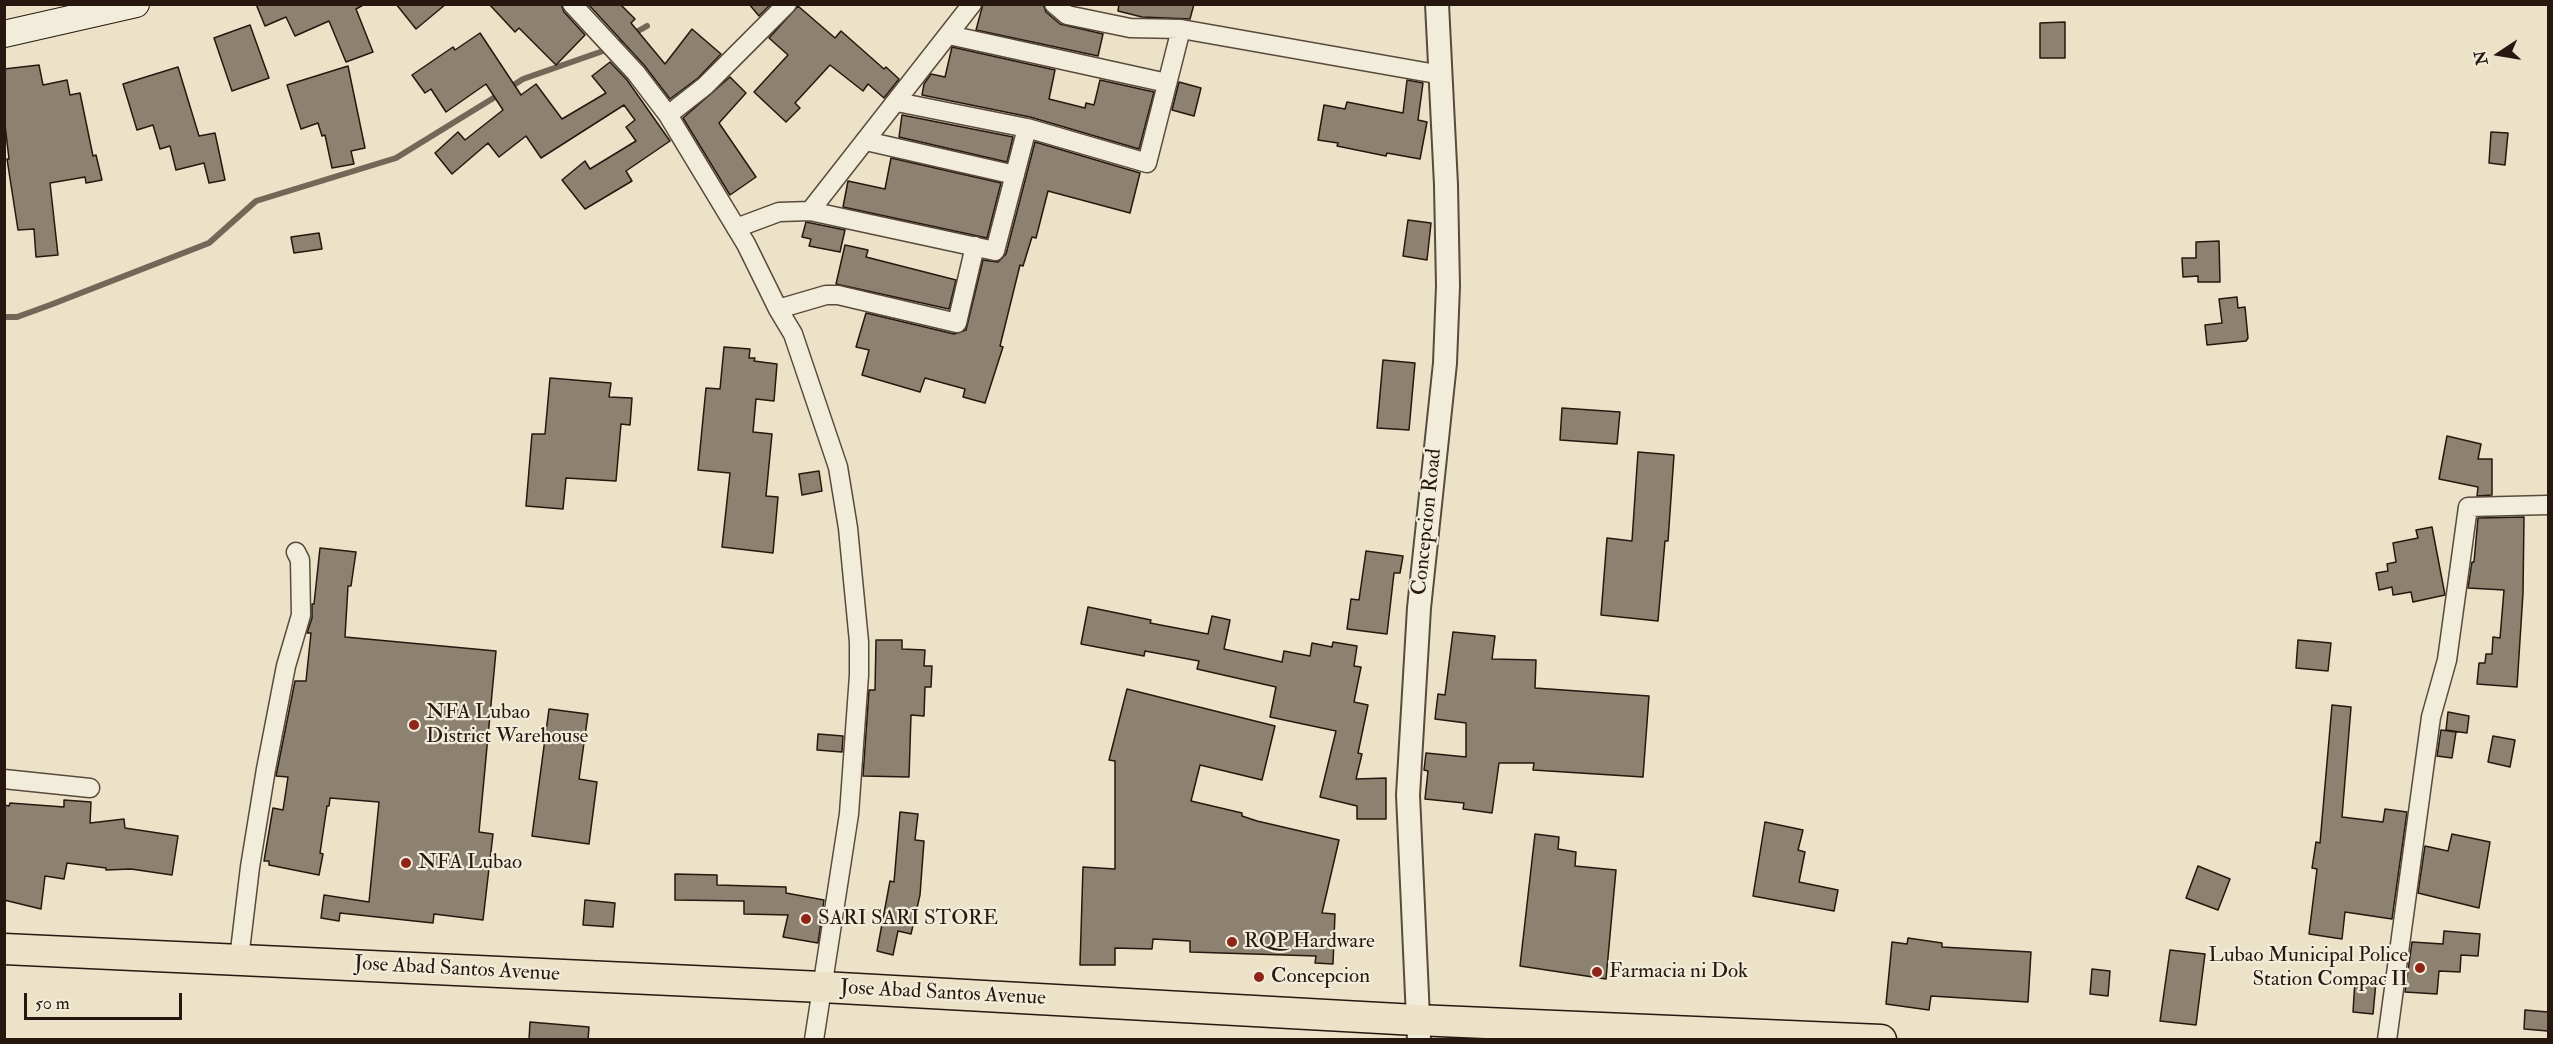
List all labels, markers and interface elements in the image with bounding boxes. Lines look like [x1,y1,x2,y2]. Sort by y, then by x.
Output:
north arrow [2469,24,2529,84]
text: N [2470,49,2493,67]
street label: Concepcion Road [1408,447,1448,597]
place label: NFA Lubao District Warehouse [426,700,588,750]
marker: NFA Lubao District Warehouse [407,718,421,732]
place label: NFA Lubao [418,850,522,876]
marker: NFA Lubao [399,856,413,870]
place label: SARI SARI STORE [818,906,998,932]
marker: SARI SARI STORE [799,912,813,926]
place label: RQP Hardware [1244,929,1375,955]
marker: RQP Hardware [1225,935,1239,949]
place label: Lubao Municipal Police Station Compac II [2208,943,2408,993]
street label: Jose Abad Santos Avenue [354,952,560,988]
place label: Farmacia ni Dok [1609,959,1748,985]
marker: Lubao Municipal Police Station Compac II [2413,961,2427,975]
place label: Concepcion [1271,964,1370,990]
marker: Farmacia ni Dok [1590,965,1604,979]
marker: Concepcion [1252,970,1266,984]
street label: Jose Abad Santos Avenue [840,976,1046,1012]
scale bar [27,981,184,1019]
text: 50 m [35,992,70,1015]

